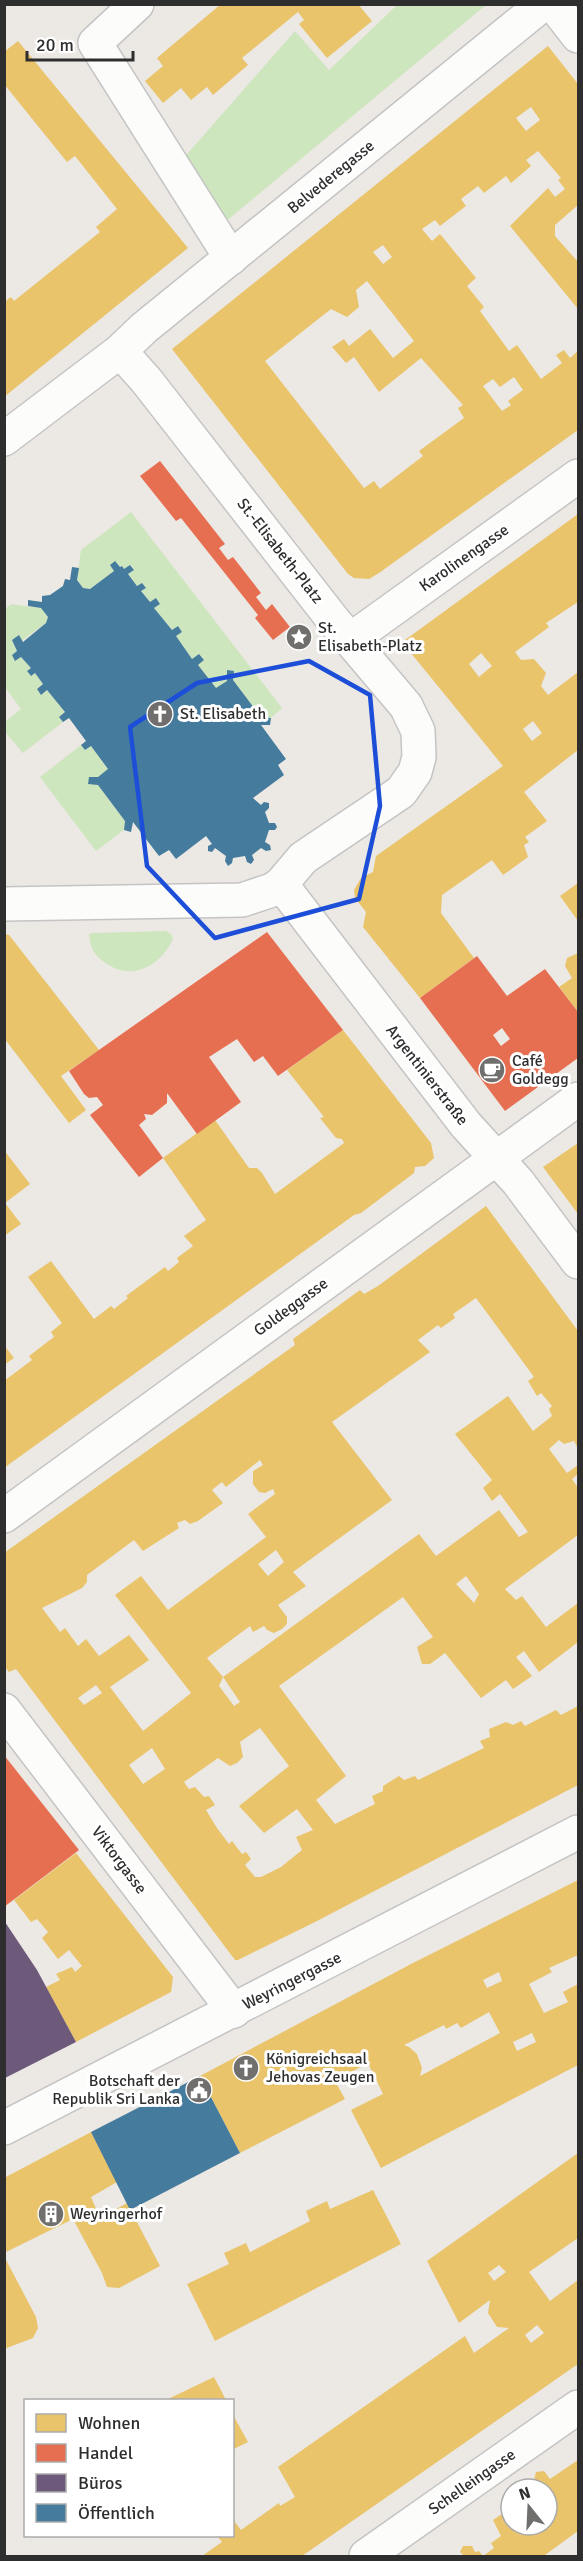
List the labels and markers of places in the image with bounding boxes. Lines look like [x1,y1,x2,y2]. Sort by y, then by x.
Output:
place label: St. Elisabeth-Platz [318,618,422,656]
place icon: St. Elisabeth-Platz [284,622,314,652]
church icon: St. Elisabeth [145,699,175,729]
place label: St. Elisabeth [180,704,266,724]
place label: Café Goldegg [512,1051,569,1089]
cafe icon: Café Goldegg [477,1055,507,1085]
place label: Königreichsaal Jehovas Zeugen [266,2049,374,2087]
church icon: Königreichsaal Jehovas Zeugen [231,2053,261,2083]
place label: Botschaft der Republik Sri Lanka [52,2071,180,2109]
public building icon: Botschaft der Republik Sri Lanka [184,2075,214,2105]
building icon: Weyringerhof [36,2199,66,2229]
place label: Weyringerhof [70,2204,163,2224]

